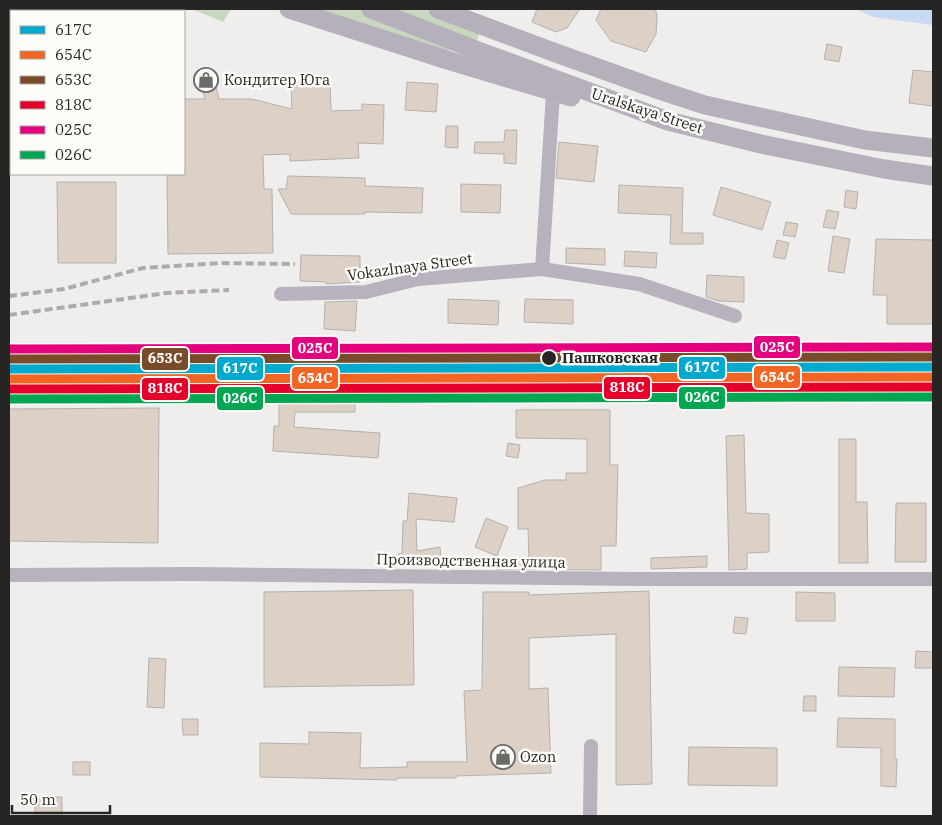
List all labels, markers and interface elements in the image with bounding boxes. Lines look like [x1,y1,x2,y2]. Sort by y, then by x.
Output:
legend [10,10,185,175]
text: 617C [55,20,92,39]
text: 654С [55,45,92,64]
shop icon: Кондитер Юга [193,67,219,93]
text: 653С [55,70,92,89]
place label: Кондитер Юга [224,70,330,89]
street label: Uralskaya Street [589,84,705,137]
text: 818С [55,95,92,114]
text: 025С [55,120,92,139]
text: 026С [55,145,92,164]
street label: Vokazlnaya Street [346,248,474,285]
line badge: 025С [753,335,801,359]
line badge: 025С [291,336,339,360]
text: 025С [760,338,794,356]
text: 025С [298,339,332,357]
line badge: 653С [141,347,189,371]
place label: Пашковская [562,348,658,367]
text: 653С [148,349,182,367]
marker: Пашковская [540,349,558,367]
line badge: 617C [216,356,264,381]
line badge: 617C [678,356,726,380]
text: 617C [685,358,719,376]
text: 617C [223,359,257,377]
line badge: 654С [753,365,801,389]
line badge: 654С [291,366,339,390]
text: 654С [760,368,794,386]
text: 654С [298,369,332,387]
line badge: 818С [603,376,651,400]
line badge: 818С [141,377,189,401]
text: 818С [610,378,644,396]
text: 818С [148,379,182,397]
line badge: 026С [216,386,264,411]
line badge: 026С [678,386,726,410]
text: 026С [685,388,719,406]
text: 026С [223,389,257,407]
street label: Производственная улица [376,549,566,572]
shop icon: Ozon [490,744,516,770]
place label: Ozon [520,747,557,766]
scale bar [12,782,110,814]
text: 50 m [20,790,56,809]

